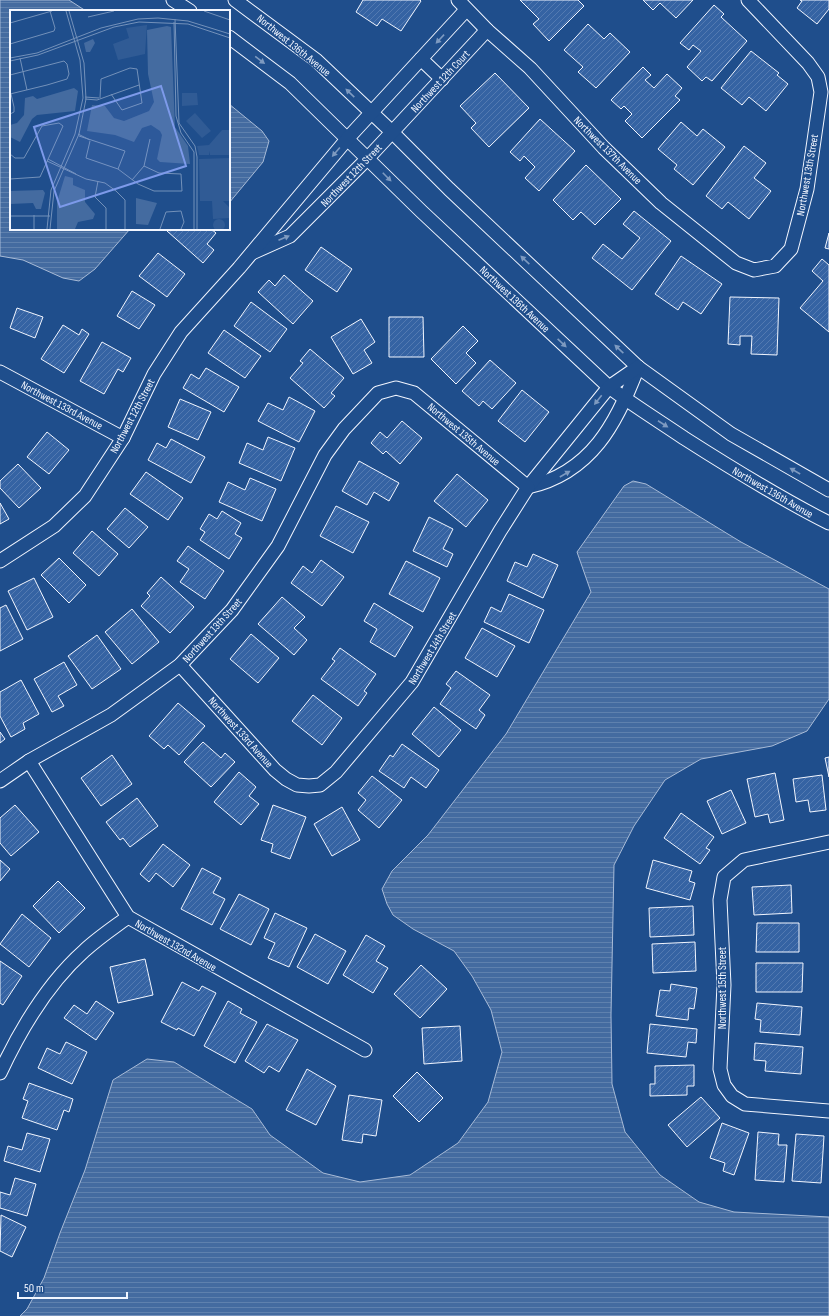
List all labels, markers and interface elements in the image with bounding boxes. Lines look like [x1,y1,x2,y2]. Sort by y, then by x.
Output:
inset map [10,10,230,230]
street label: Northwest 136th Avenue [254,12,333,79]
one-way arrow [435,34,445,44]
street label: Northwest 12th Court [408,47,473,115]
one-way arrow [255,56,266,65]
one-way arrow [345,88,355,97]
street label: Northwest 137th Avenue [571,114,644,187]
street label: Northwest 13th Street [794,133,821,217]
street label: Northwest 12th Street [318,141,385,210]
one-way arrow [331,147,341,157]
one-way arrow [382,172,392,181]
one-way arrow [279,235,291,241]
one-way arrow [520,256,530,265]
street label: Northwest 136th Avenue [477,264,552,335]
one-way arrow [557,338,567,348]
one-way arrow [614,345,624,354]
street label: Northwest 12th Street [107,376,158,456]
street label: Northwest 133rd Avenue [19,378,105,432]
one-way arrow [594,395,602,406]
street label: Northwest 135th Avenue [425,400,503,469]
one-way arrow [658,420,668,428]
street label: Northwest 136th Avenue [730,464,815,521]
one-way arrow [790,467,800,475]
one-way arrow [559,470,571,477]
street label: Northwest 13th Street [180,595,245,665]
street label: Northwest 14th Street [406,609,460,687]
street label: Northwest 133rd Avenue [206,694,276,770]
street label: Northwest 132nd Avenue [133,917,219,974]
street label: Northwest 15th Street [716,946,729,1029]
scale bar [18,1274,127,1300]
text: 50 m [24,1281,44,1296]

